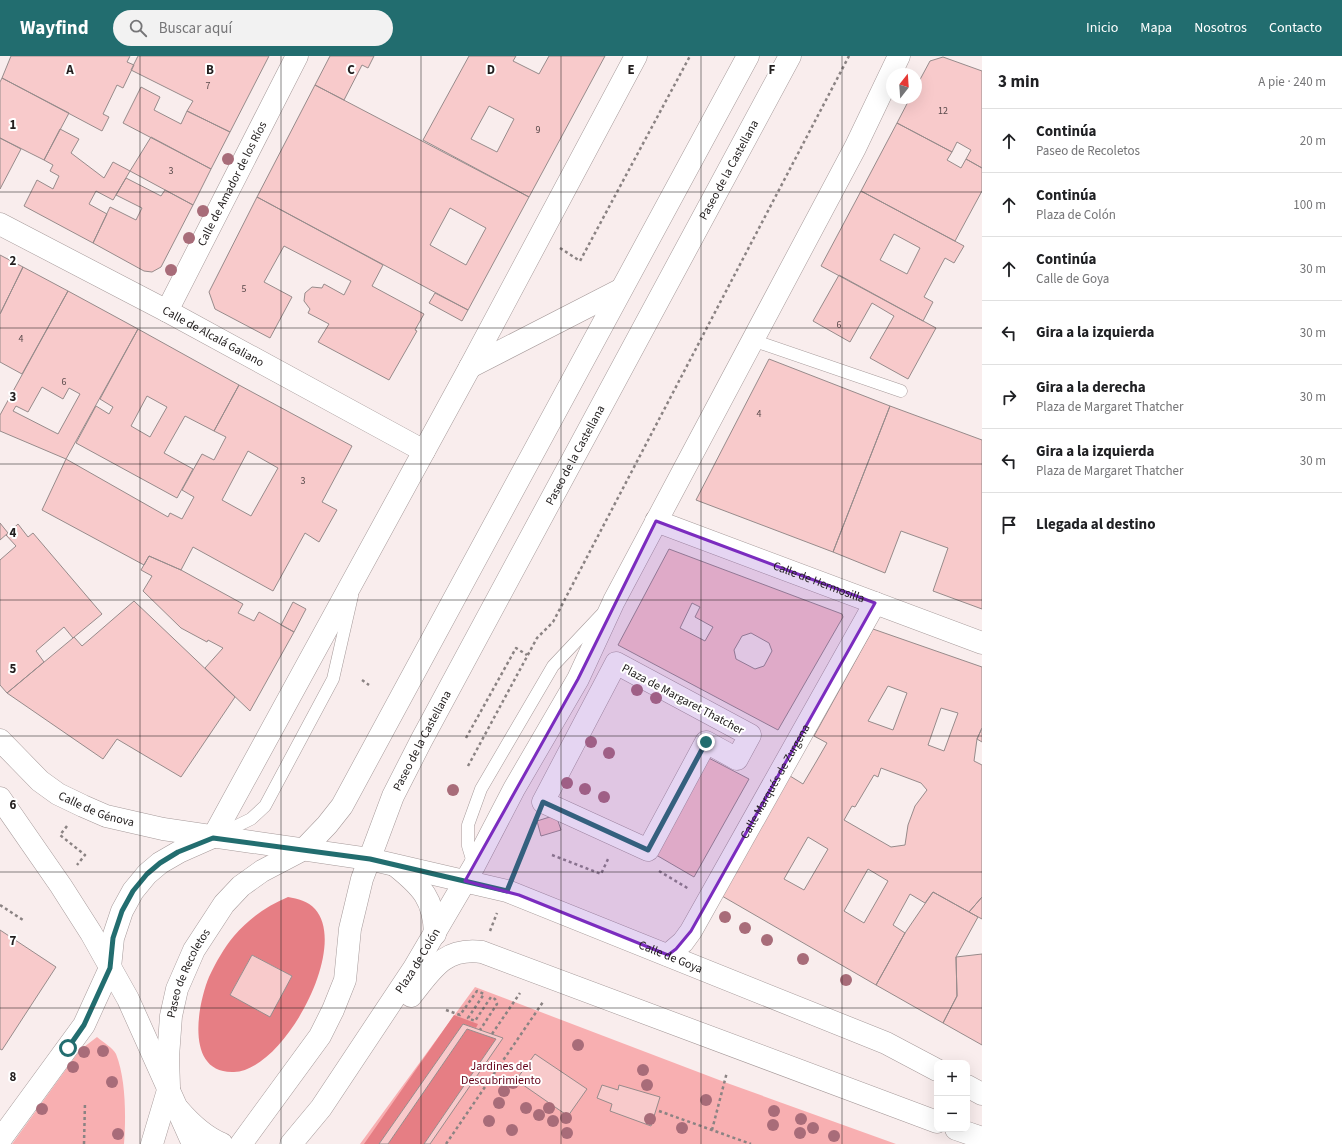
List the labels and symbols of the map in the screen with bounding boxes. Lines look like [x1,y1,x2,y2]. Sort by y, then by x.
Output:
text: A [65,61,74,79]
text: B [206,61,214,79]
text: C [347,61,355,79]
text: D [487,61,495,79]
text: E [627,61,635,79]
text: F [769,61,776,79]
north arrow [886,68,922,104]
house number: 7 [206,79,211,93]
house number: 12 [938,104,948,118]
text: 1 [10,116,17,134]
street label: Paseo de la Castellana [695,117,763,223]
street label: Calle de Amador de los Ríos [193,118,271,249]
house number: 9 [536,123,541,137]
house number: 3 [169,164,174,178]
text: 2 [10,252,17,270]
house number: 5 [242,282,247,296]
street label: Calle de Alcalá Galiano [159,302,267,371]
house number: 6 [837,318,842,332]
house number: 4 [19,332,24,346]
house number: 6 [62,375,67,389]
text: 3 [10,388,17,406]
street label: Paseo de la Castellana [542,402,609,508]
house number: 4 [757,407,762,421]
house number: 3 [301,474,306,488]
text: 4 [10,524,17,542]
street label: Calle de Hermosilla [770,557,867,607]
text: 5 [10,660,17,678]
street label: Plaza de Margaret Thatcher [619,660,748,739]
street label: Paseo de la Castellana [389,688,456,794]
street label: Calle Marqués de Zurgena [736,721,814,842]
route end [697,733,715,751]
street label: Calle de Génova [55,787,136,831]
text: 6 [10,796,17,814]
street label: Paseo de Recoletos [163,925,215,1020]
street label: Plaza de Colón [391,925,445,997]
text: 7 [10,932,17,950]
street label: Calle de Goya [636,937,705,978]
route start [59,1039,77,1057]
park label: Jardines del Descubrimiento [461,1058,541,1089]
text: 8 [10,1068,17,1086]

